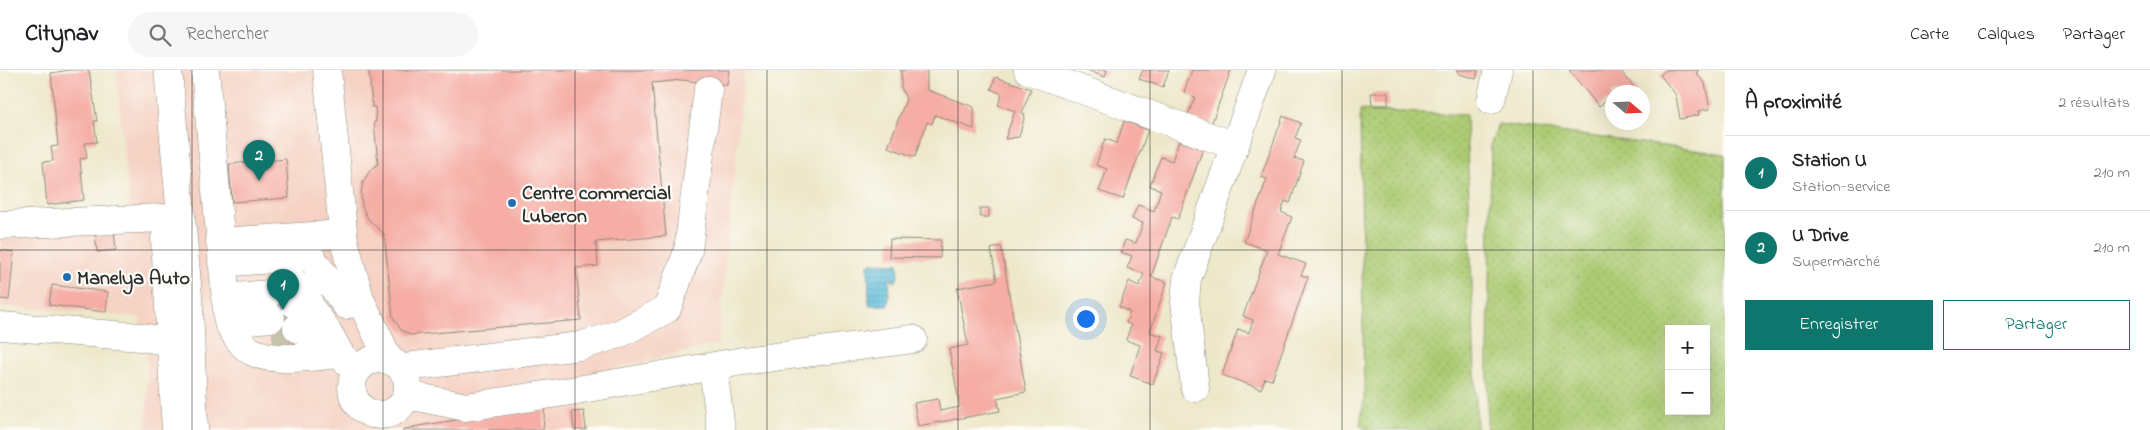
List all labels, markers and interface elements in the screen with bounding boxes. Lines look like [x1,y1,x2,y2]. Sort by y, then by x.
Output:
search box [128,12,478,57]
text: Citynav [25,17,98,52]
icon: search [146,21,174,49]
text: Rechercher [186,21,269,48]
text: Carte [1910,22,1949,48]
text: Calques [1977,22,2035,48]
text: Partager [2063,22,2125,48]
north arrow [1605,85,1650,130]
text: À proximité [1745,88,1842,118]
text: 2 résultats [2058,91,2130,115]
pin: 2 [243,140,275,181]
text: Station U [1792,148,1867,175]
text: 1 [1758,161,1764,185]
text: 210 m [2094,161,2130,185]
text: Station-service [1792,175,1890,199]
place label: Centre commercial Luberon [522,180,671,232]
marker: Centre commercial Luberon [506,197,518,209]
text: U Drive [1792,223,1848,250]
text: 2 [1757,236,1765,260]
text: 210 m [2094,236,2130,260]
text: Supermarché [1792,250,1880,274]
place label: Manelya Auto [77,265,190,295]
pin: 1 [267,269,299,310]
marker: Manelya Auto [61,271,73,283]
button: Enregistrer [1745,300,1933,350]
button: Partager [1943,300,2130,350]
your location [1073,306,1099,332]
map controls [1665,325,1710,415]
button: + [1665,325,1710,370]
button: − [1665,370,1710,415]

